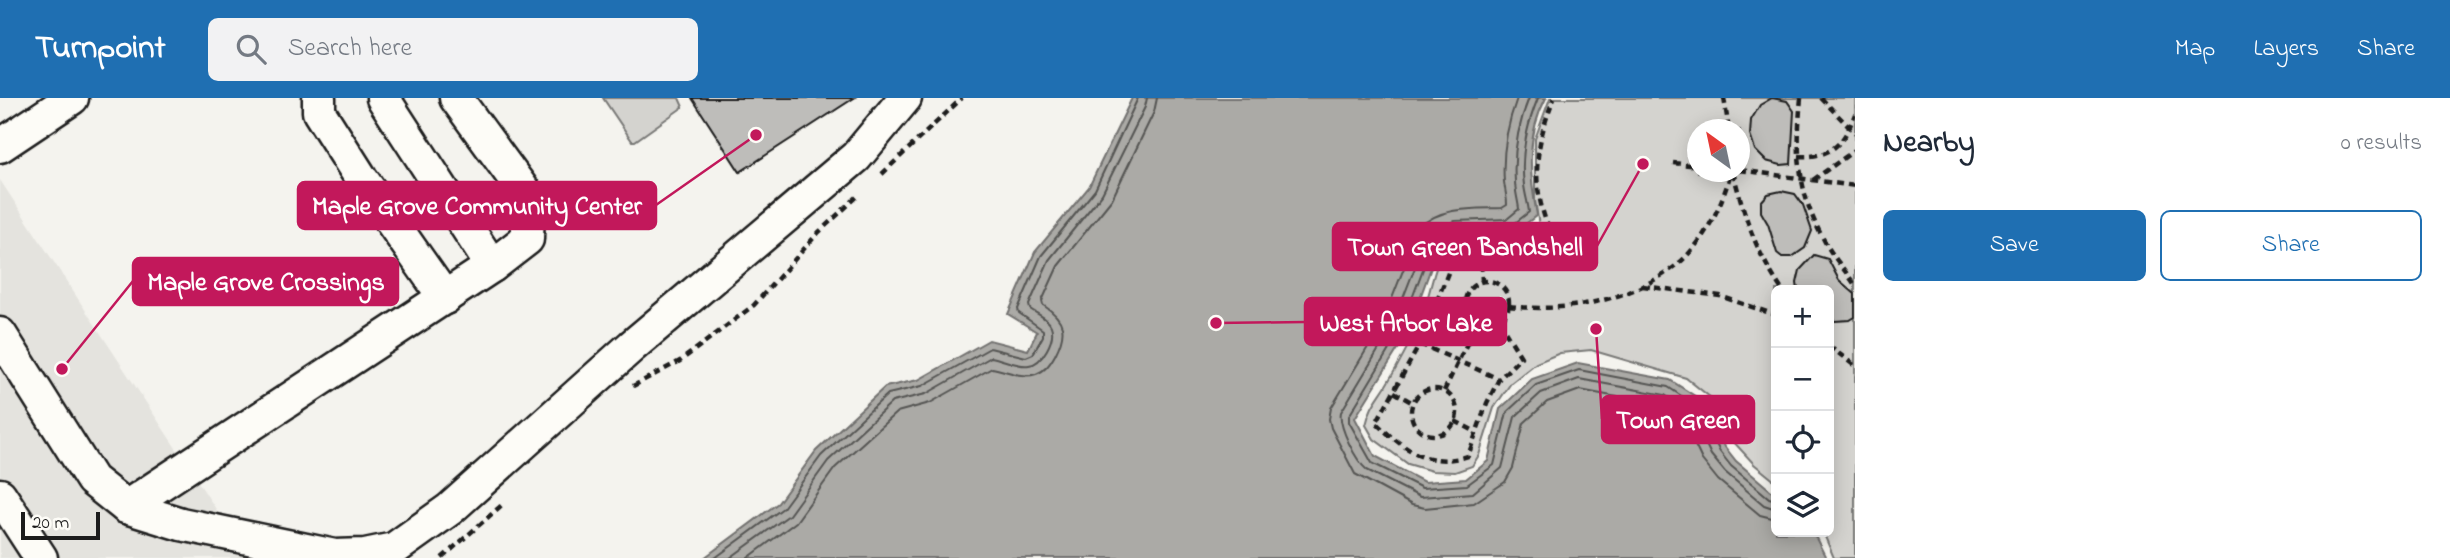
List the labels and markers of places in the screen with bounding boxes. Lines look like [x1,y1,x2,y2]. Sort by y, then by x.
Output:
callout: Maple Grove Community Center [298,182,656,229]
callout: Town Green Bandshell [1333,223,1597,270]
callout: Maple Grove Crossings [133,258,398,305]
callout: West Arbor Lake [1305,298,1506,345]
callout: Town Green [1602,396,1754,443]

